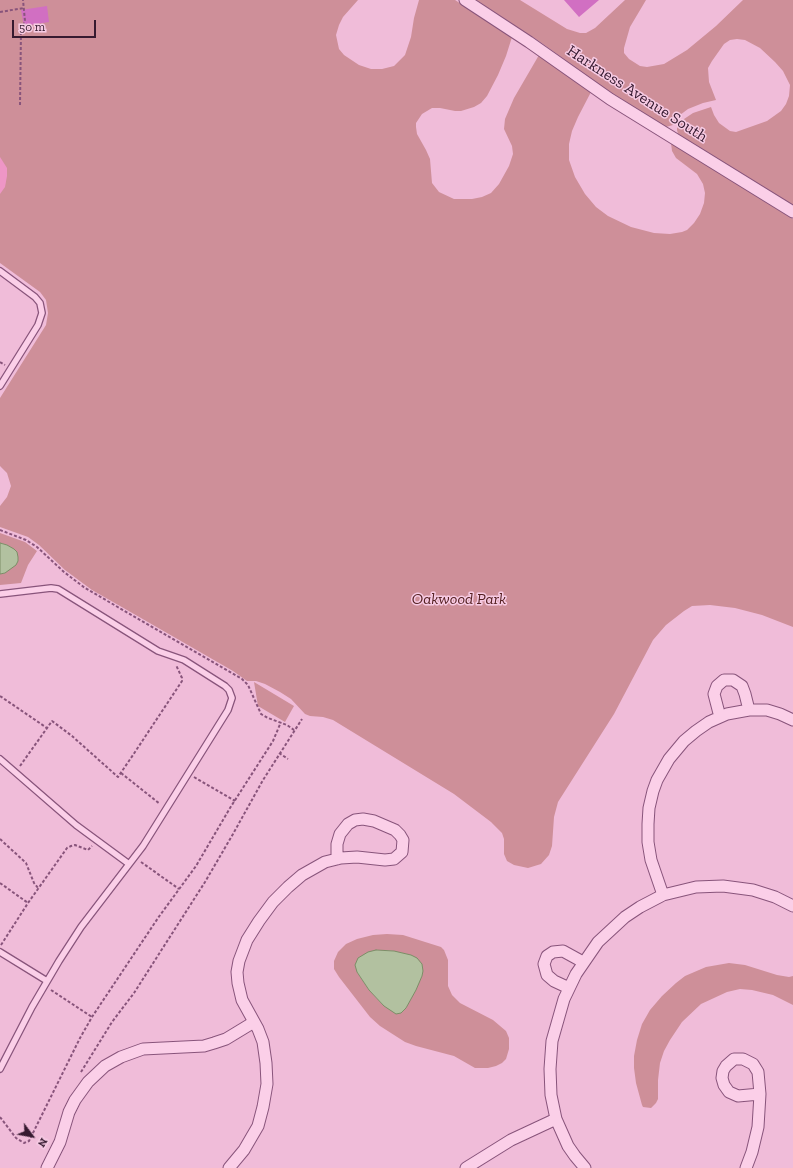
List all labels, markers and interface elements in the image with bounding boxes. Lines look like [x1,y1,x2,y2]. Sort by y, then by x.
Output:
scale bar [14,12,98,38]
text: 50 m [19,20,45,34]
street label: Harkness Avenue South [563,41,711,147]
park label: Oakwood Park [412,589,506,609]
north arrow [12,1116,52,1156]
text: N [35,1136,50,1150]

